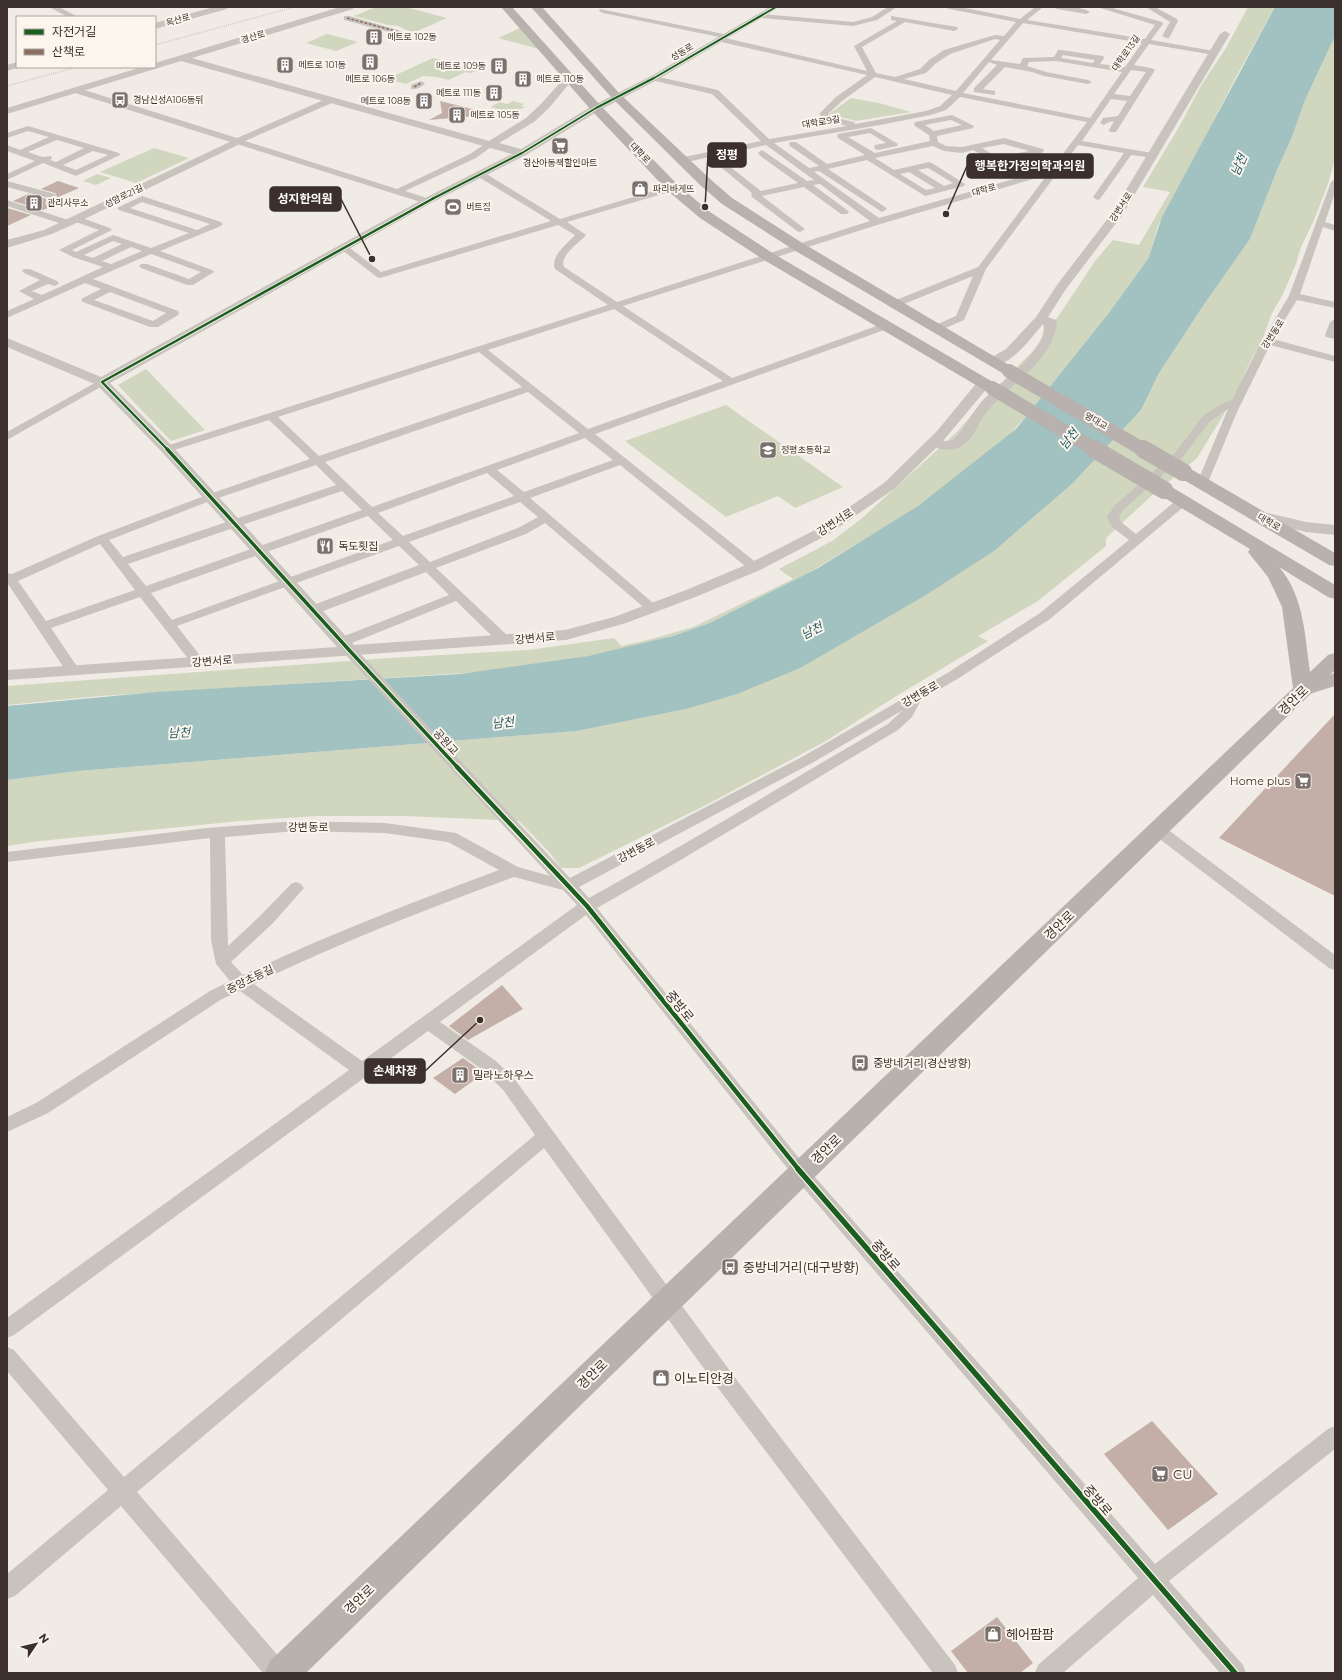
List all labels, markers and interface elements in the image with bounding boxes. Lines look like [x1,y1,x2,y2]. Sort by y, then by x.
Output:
street label: 옥산로 [164,11,191,28]
legend [16,16,156,68]
text: 자전거길 [52,24,96,39]
building icon: 메트로 102동 [364,27,384,47]
street label: 경산로 [239,28,266,45]
place label: 메트로 102동 [387,31,437,42]
street label: 대학로13길 [1109,33,1142,73]
street label: 성동로 [668,40,695,63]
text: 산책로 [52,44,85,59]
building icon: 메트로 106동 [360,52,380,72]
building icon: 메트로 101동 [275,55,295,75]
building icon: 메트로 109동 [489,56,509,76]
place label: 메트로 101동 [298,59,346,70]
place label: 메트로 109동 [436,60,486,71]
building icon: 메트로 110동 [513,69,533,89]
place label: 메트로 106동 [345,73,395,84]
place label: 메트로 110동 [536,73,584,84]
building icon: 메트로 111동 [484,83,504,103]
place label: 메트로 111동 [436,87,481,98]
bus stop icon: 경남신성A106동뒤 [110,90,130,110]
building icon: 메트로 108동 [414,91,434,111]
place label: 경남신성A106동뒤 [133,94,203,105]
place label: 메트로 108동 [361,95,411,106]
building icon: 메트로 105동 [447,105,467,125]
place label: 메트로 105동 [470,109,520,120]
street label: 대학로9길 [801,113,841,130]
supermarket icon: 경산아동책할인마트 [550,136,570,156]
street label: 대학로 [628,140,653,165]
callout: 정평 [708,143,746,167]
text: 정평 [716,147,738,162]
water label: 남천 [1227,150,1251,178]
callout: 행복한가정의학과의원 [967,154,1093,178]
place label: 경산아동책할인마트 [523,157,597,168]
text: 행복한가정의학과의원 [975,158,1085,173]
shop icon: 파리바게뜨 [630,179,650,199]
street label: 대학로 [970,181,997,198]
street label: 성암로21길 [103,182,145,210]
place label: 파리바게뜨 [653,183,694,194]
callout: 성지한의원 [270,187,341,211]
street label: 강변서로 [1107,190,1134,224]
text: 성지한의원 [277,191,333,206]
building icon: 관리사무소 [24,193,44,213]
place label: 관리사무소 [47,197,89,208]
sports icon: 버트짐 [443,197,463,217]
place label: 버트짐 [466,201,491,212]
street label: 강변동로 [1259,317,1286,351]
street label: 영대교 [1083,410,1110,432]
water label: 남천 [1056,424,1083,452]
school or university icon: 정평초등학교 [758,440,778,460]
place label: 정평초등학교 [781,444,831,455]
street label: 강변서로 [814,505,856,539]
street label: 대학로 [1256,511,1283,533]
restaurant icon: 독도횟집 [315,536,335,556]
place label: 독도횟집 [338,539,378,553]
water label: 남천 [799,618,827,642]
street label: 강변서로 [514,629,556,647]
street label: 강변서로 [191,653,233,669]
street label: 강변동로 [899,678,941,710]
street label: 경안로 [1275,682,1311,718]
water label: 남천 [491,713,517,731]
water label: 남천 [168,725,192,740]
street label: 공원교 [431,726,461,758]
supermarket icon: Home plus [1293,771,1313,791]
place label: Home plus [1230,774,1291,788]
street label: 강변동로 [288,820,328,834]
street label: 강변동로 [615,834,657,866]
street label: 경안로 [1041,907,1077,943]
street label: 중앙초등길 [224,962,276,996]
street label: 중방로 [662,987,698,1025]
bus stop icon: 중방네거리(경산방향) [850,1053,870,1073]
place label: 중방네거리(경산방향) [873,1056,971,1070]
callout: 손세차장 [365,1059,425,1083]
text: 손세차장 [373,1063,417,1078]
building icon: 밀라노하우스 [450,1065,470,1085]
place label: 밀라노하우스 [473,1068,534,1082]
street label: 경안로 [808,1131,844,1167]
street label: 중방로 [868,1236,904,1274]
bus stop icon: 중방네거리(대구방향) [720,1257,740,1277]
place label: 중방네거리(대구방향) [743,1259,859,1275]
street label: 경안로 [574,1356,610,1392]
shop icon: 이노티안경 [651,1368,671,1388]
place label: 이노티안경 [674,1370,734,1386]
supermarket icon: CU [1150,1464,1170,1484]
place label: CU [1173,1466,1193,1482]
street label: 중방로 [1080,1481,1116,1519]
street label: 경안로 [341,1581,377,1617]
north arrow [16,1624,56,1664]
shop icon: 헤어팜팜 [983,1624,1003,1644]
place label: 헤어팜팜 [1006,1626,1054,1642]
text: N [36,1631,52,1646]

